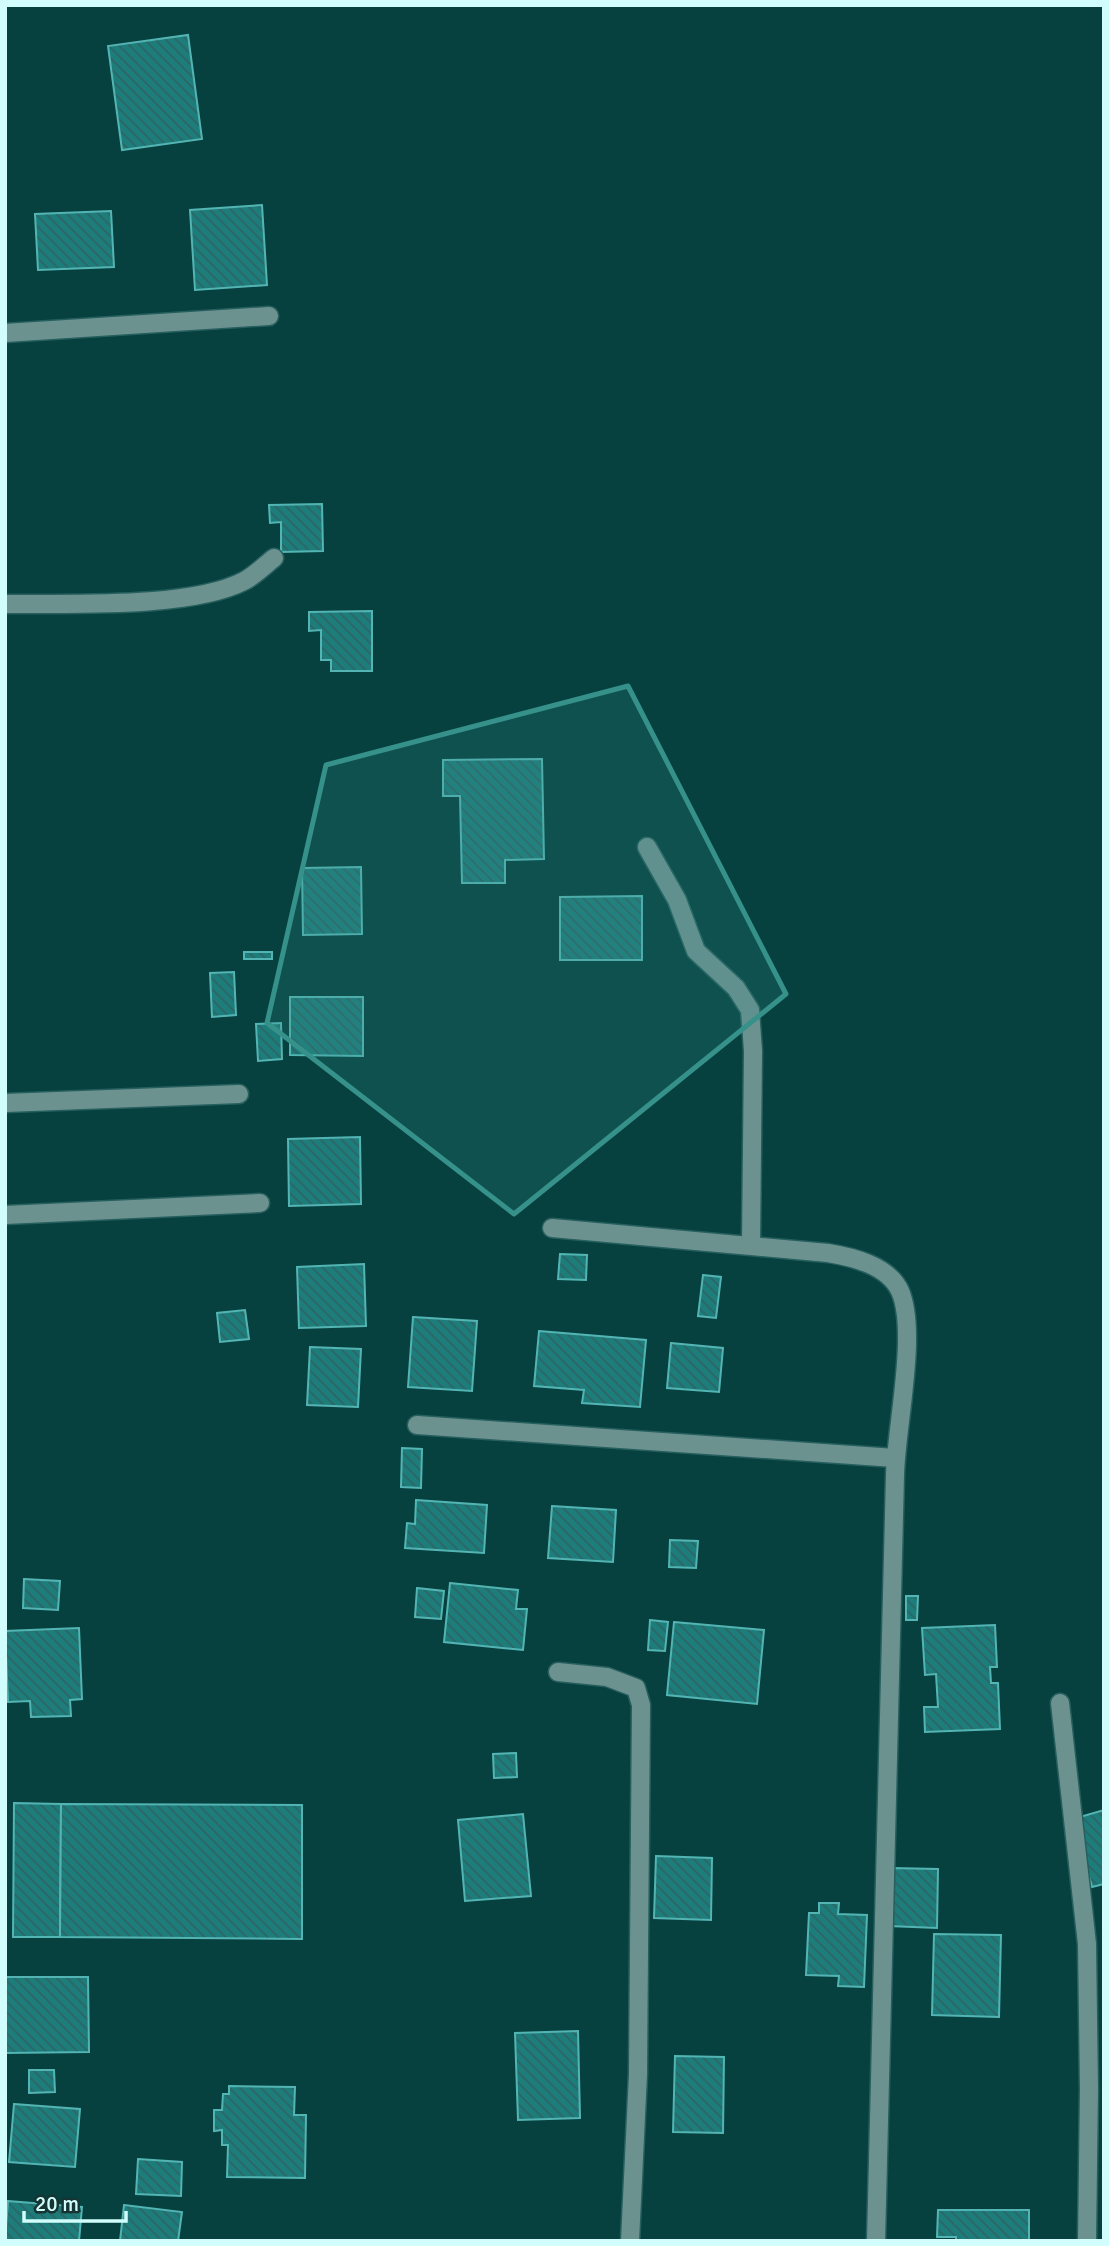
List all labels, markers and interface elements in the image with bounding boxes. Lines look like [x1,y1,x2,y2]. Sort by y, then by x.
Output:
scale bar [24,2180,126,2224]
text: 20 m [35,2191,79,2217]

